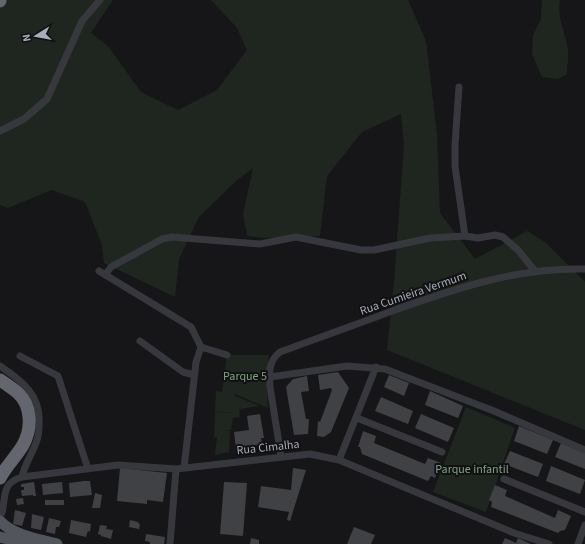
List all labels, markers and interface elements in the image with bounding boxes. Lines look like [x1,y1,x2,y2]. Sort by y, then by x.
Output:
north arrow [16,16,56,56]
text: N [19,33,35,43]
street label: Rua Cumieira Vermum [358,267,469,320]
park label: Parque 5 [223,368,267,385]
street label: Rua Cimalha [236,436,300,459]
park label: Parque infantil [435,461,509,478]

